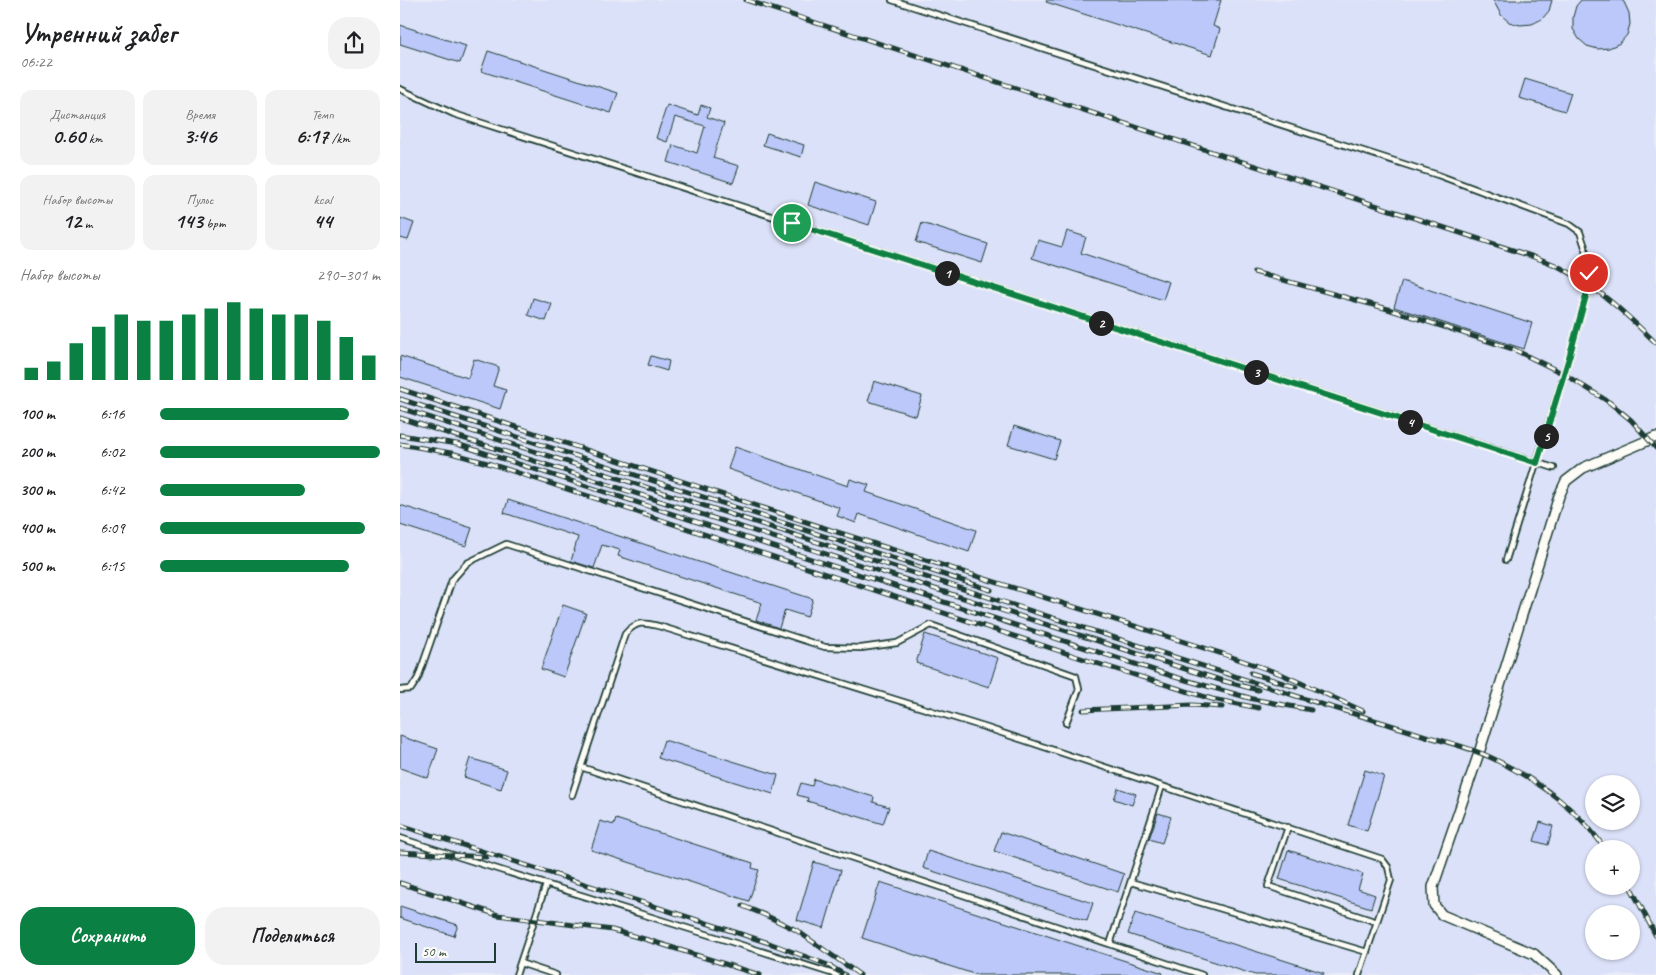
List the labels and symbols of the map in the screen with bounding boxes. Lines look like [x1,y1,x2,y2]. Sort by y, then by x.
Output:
pin [771,202,813,244]
pin [1568,252,1610,294]
pin: 1 [934,260,960,286]
pin: 2 [1088,310,1114,336]
pin: 3 [1244,360,1268,384]
pin: 4 [1398,410,1422,434]
pin: 5 [1534,424,1558,448]
scale bar [415,940,496,963]

